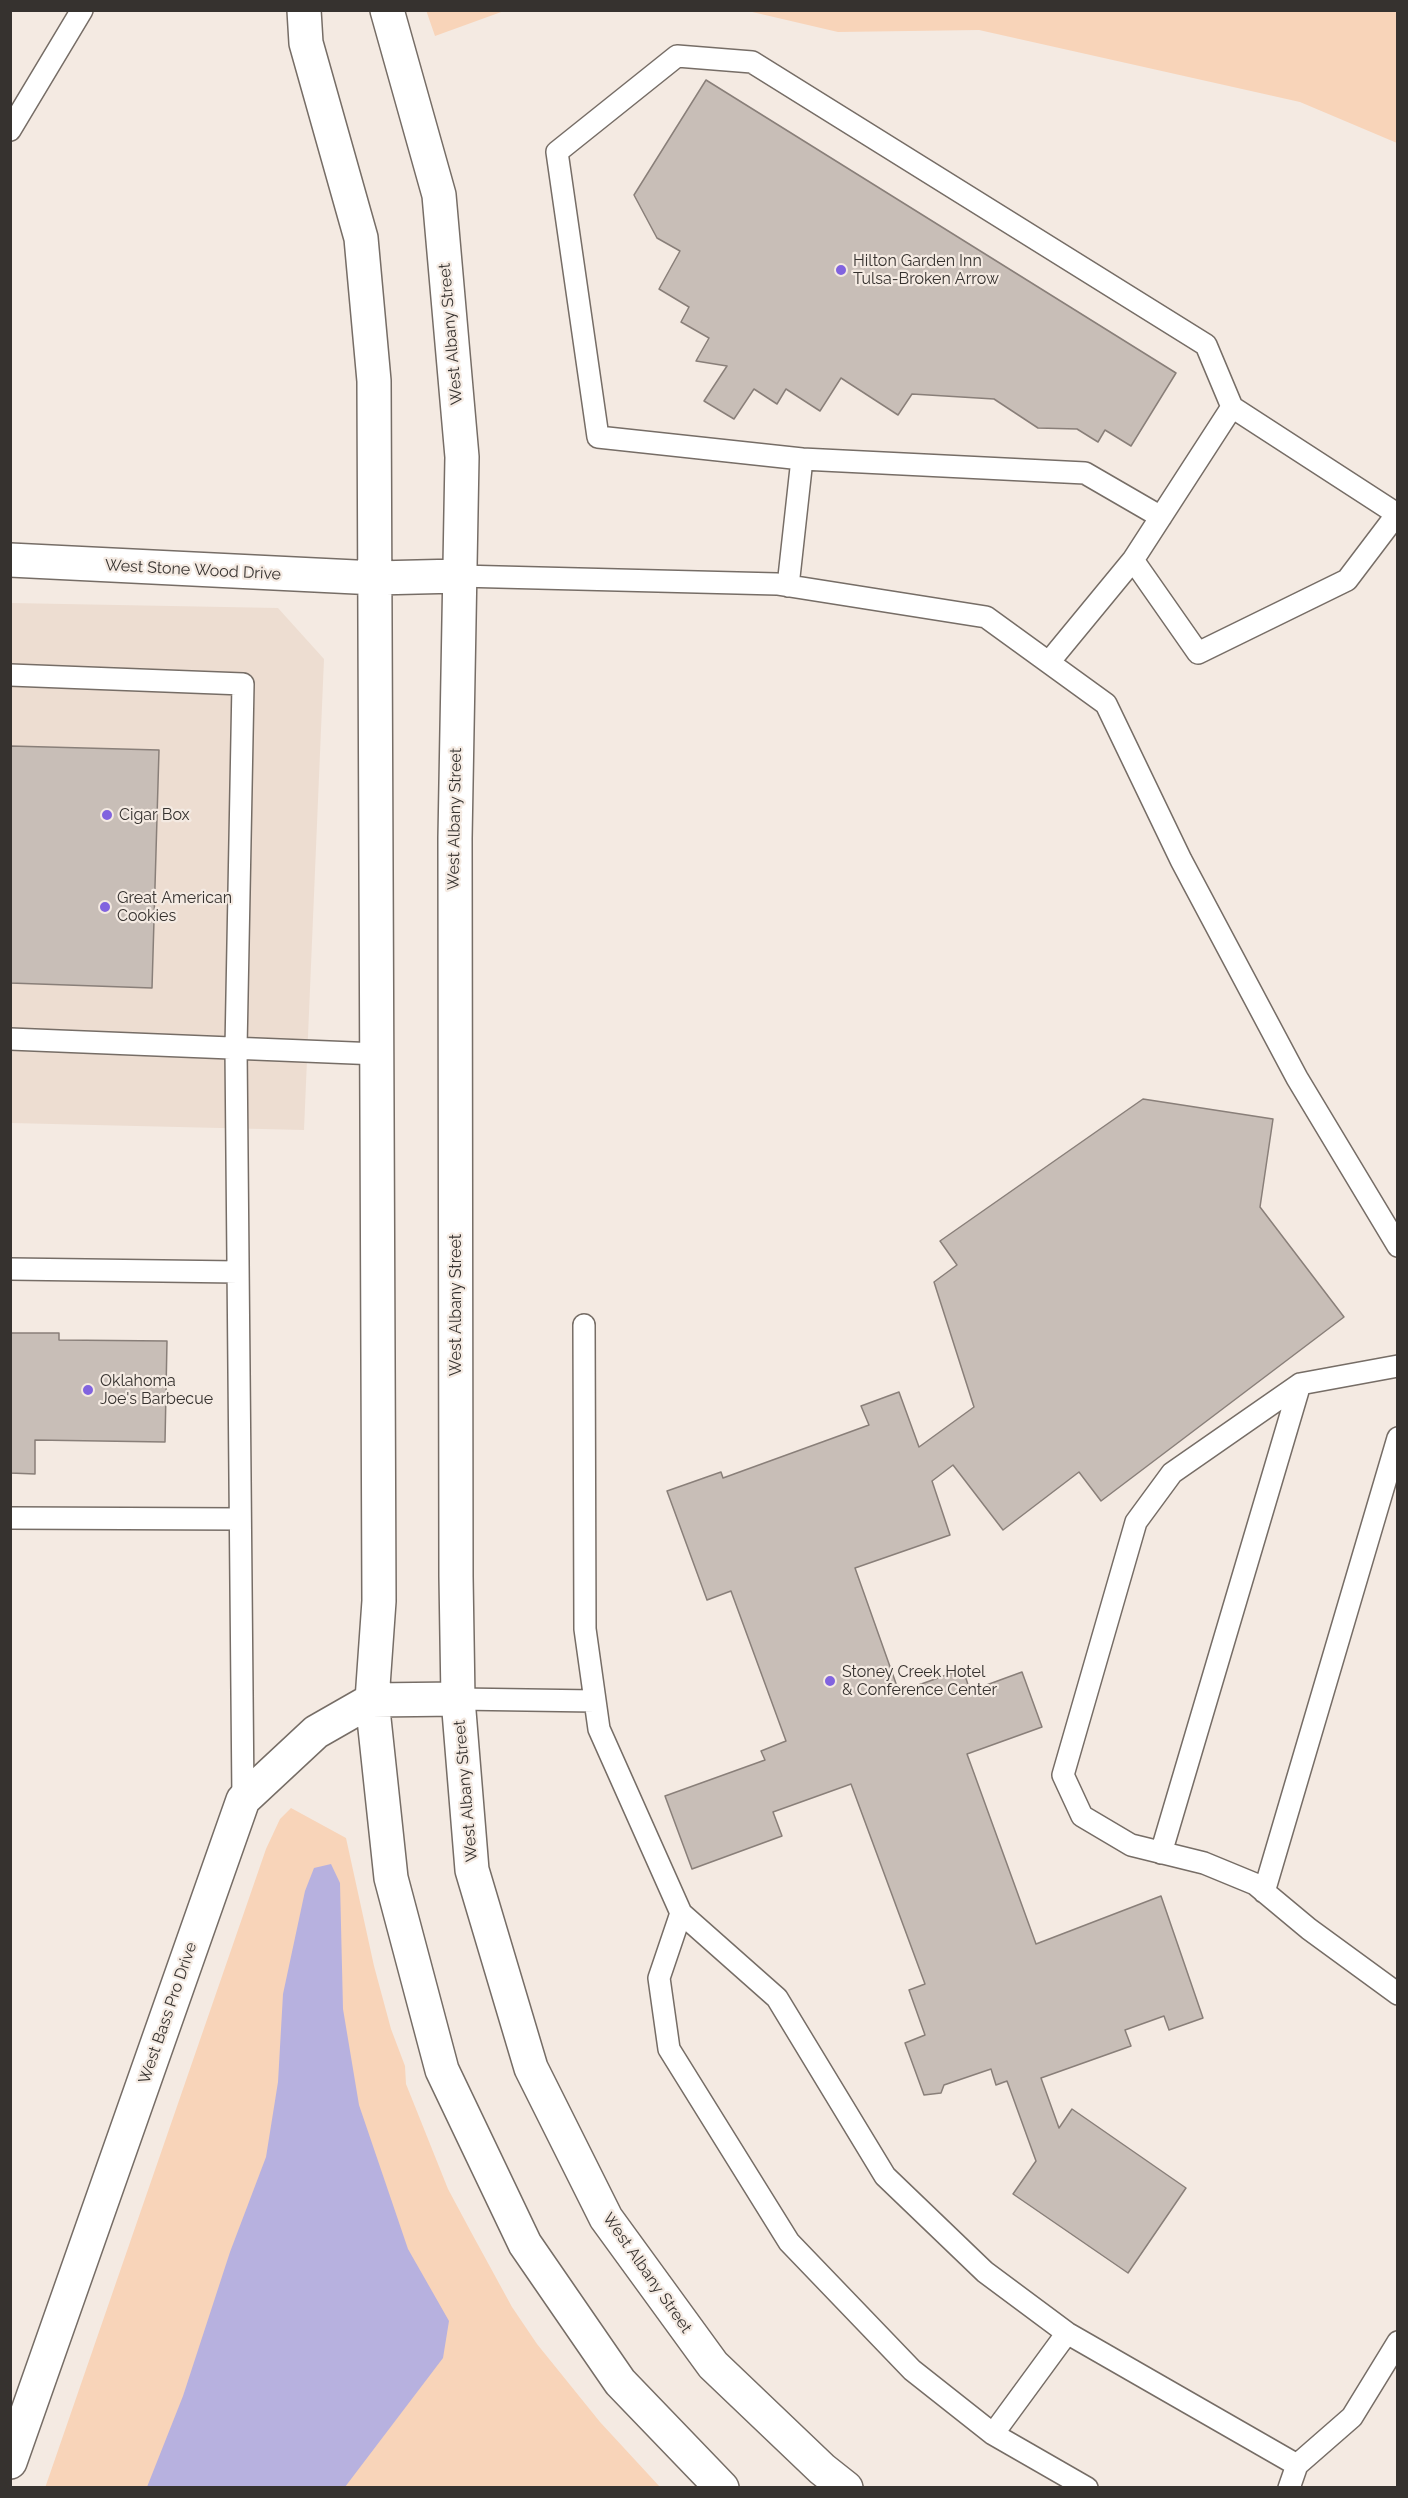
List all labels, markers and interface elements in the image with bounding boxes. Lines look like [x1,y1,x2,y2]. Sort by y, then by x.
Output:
place label: Hilton Garden Inn Tulsa-Broken Arrow [853,251,999,289]
street label: West Albany Street [435,262,467,406]
marker: Hilton Garden Inn Tulsa-Broken Arrow [834,263,848,277]
street label: West Stone Wood Drive [104,556,282,584]
street label: West Albany Street [444,748,466,890]
place label: Cigar Box [119,805,190,825]
marker: Cigar Box [100,808,114,822]
place label: Great American Cookies [117,888,232,926]
marker: Great American Cookies [98,900,112,914]
street label: West Albany Street [446,1234,466,1376]
place label: Oklahoma Joe's Barbecue [100,1371,213,1409]
marker: Oklahoma Joe's Barbecue [81,1383,95,1397]
place label: Stoney Creek Hotel & Conference Center [842,1662,997,1700]
marker: Stoney Creek Hotel & Conference Center [823,1674,837,1688]
street label: West Albany Street [450,1719,482,1863]
street label: West Bass Pro Drive [135,1940,201,2086]
street label: West Albany Street [598,2209,696,2337]

